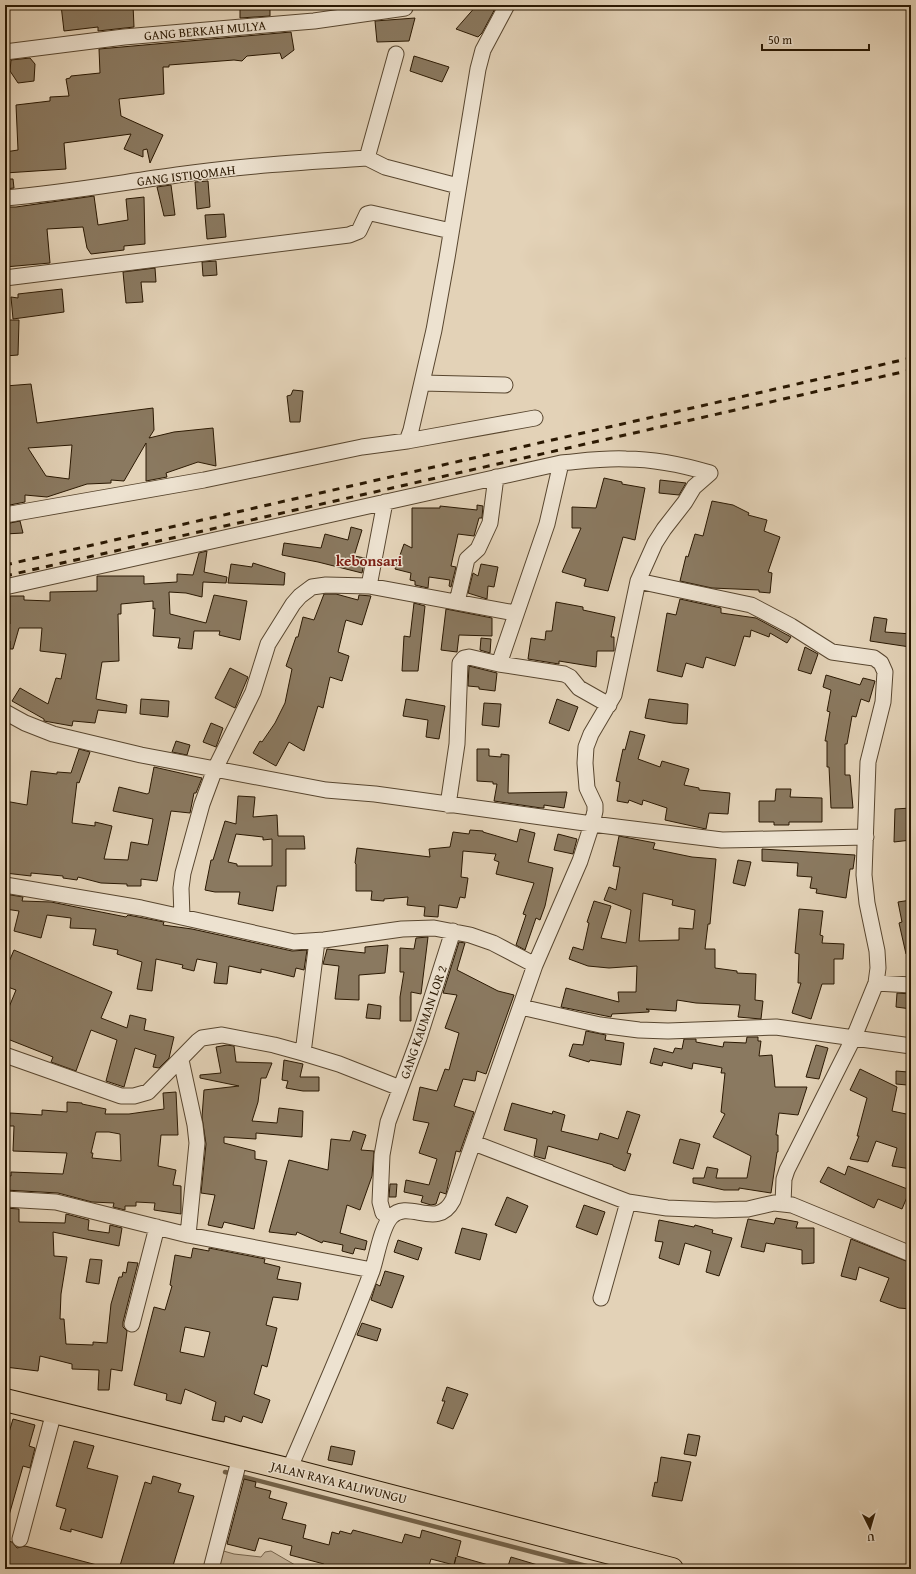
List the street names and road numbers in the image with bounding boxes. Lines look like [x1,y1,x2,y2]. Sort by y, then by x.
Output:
street label: GANG BERKAH MULYA [143,16,267,45]
street label: GANG ISTIQOMAH [136,160,237,191]
street label: GANG KAUMAN LOR 2 [395,963,452,1081]
street label: JALAN RAYA KALIWUNGU [267,1456,409,1509]

